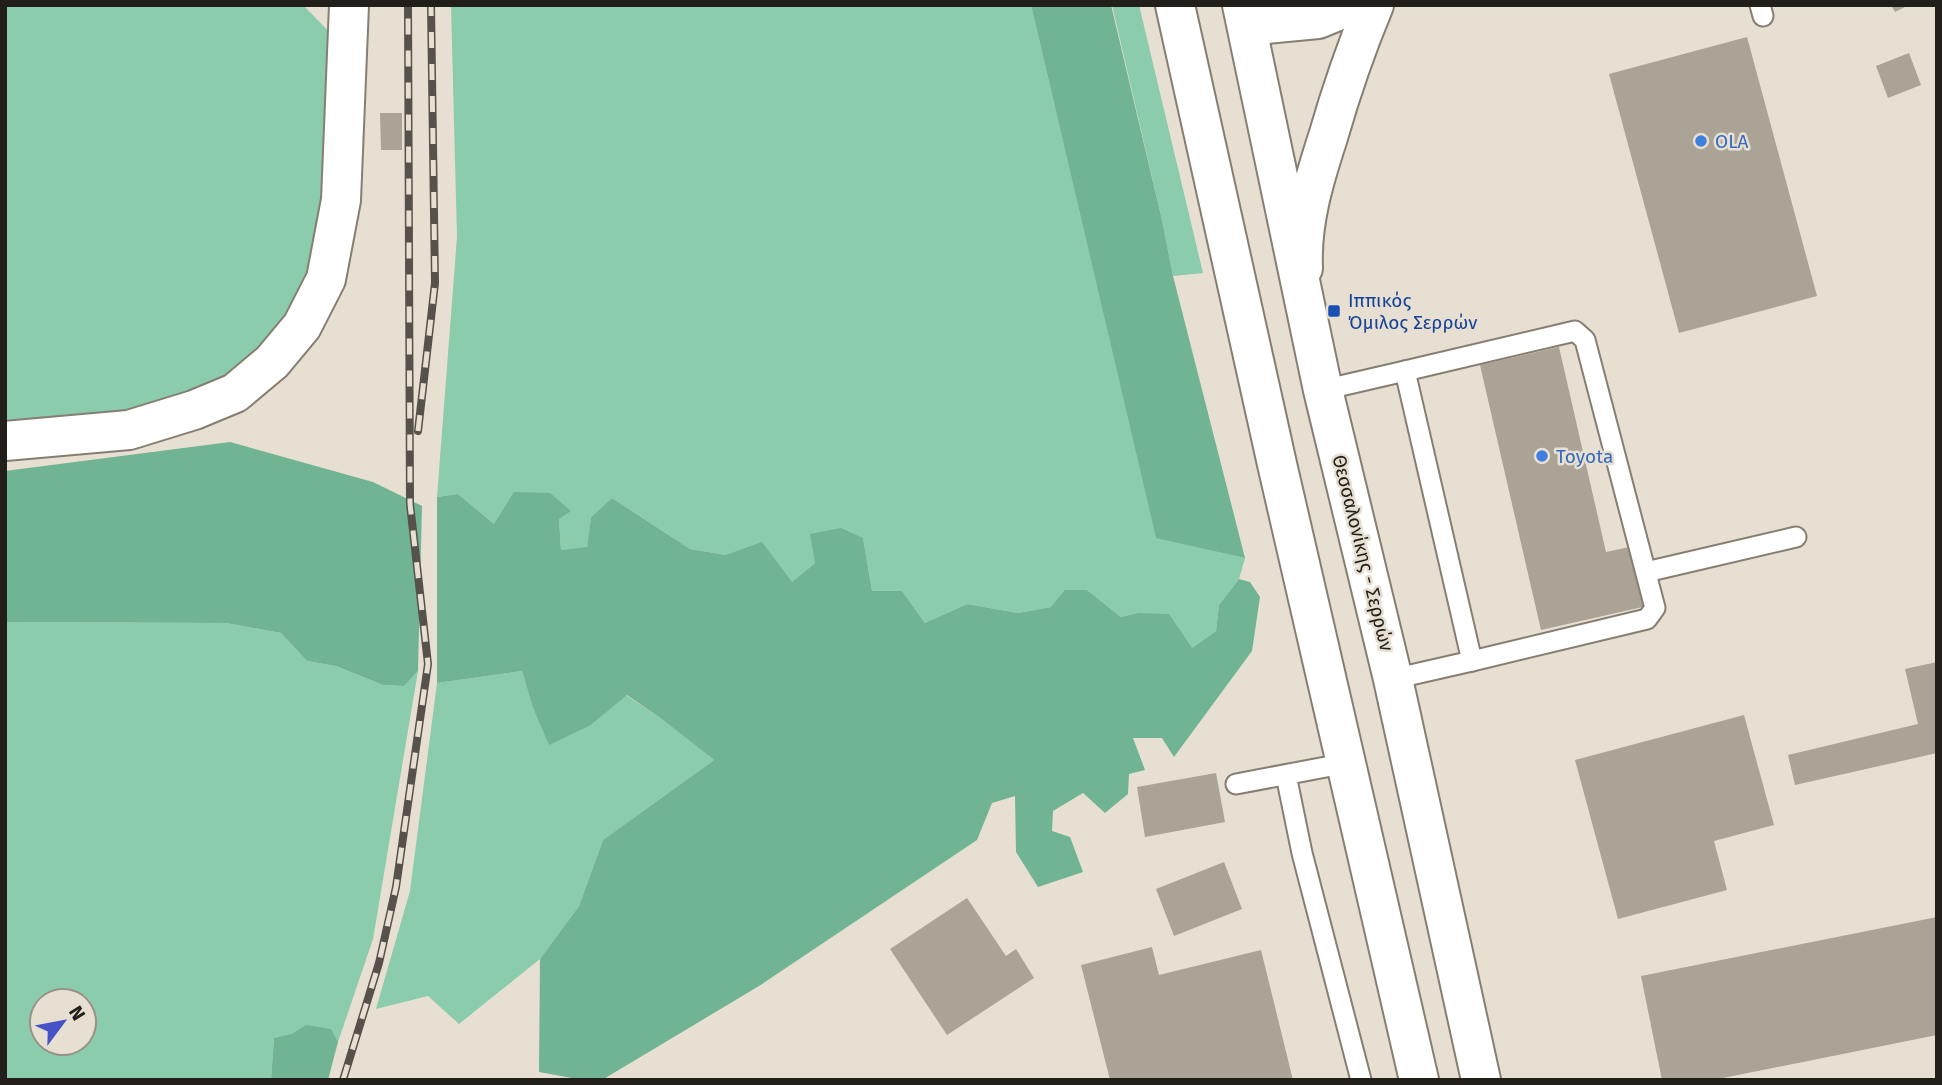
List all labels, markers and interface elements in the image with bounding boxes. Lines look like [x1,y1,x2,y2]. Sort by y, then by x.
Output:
place label: OLA [1715,130,1749,153]
marker: OLA [1693,133,1709,149]
place label: Ιππικός Όμιλος Σερρών [1348,289,1477,334]
marker: Ιππικός Όμιλος Σερρών [1326,303,1342,319]
place label: Toyota [1556,445,1613,468]
marker: Toyota [1534,448,1550,464]
street label: Θεσσαλονίκης - Σερρών [1327,452,1399,654]
north arrow [28,987,98,1057]
text: N [64,1002,90,1025]

